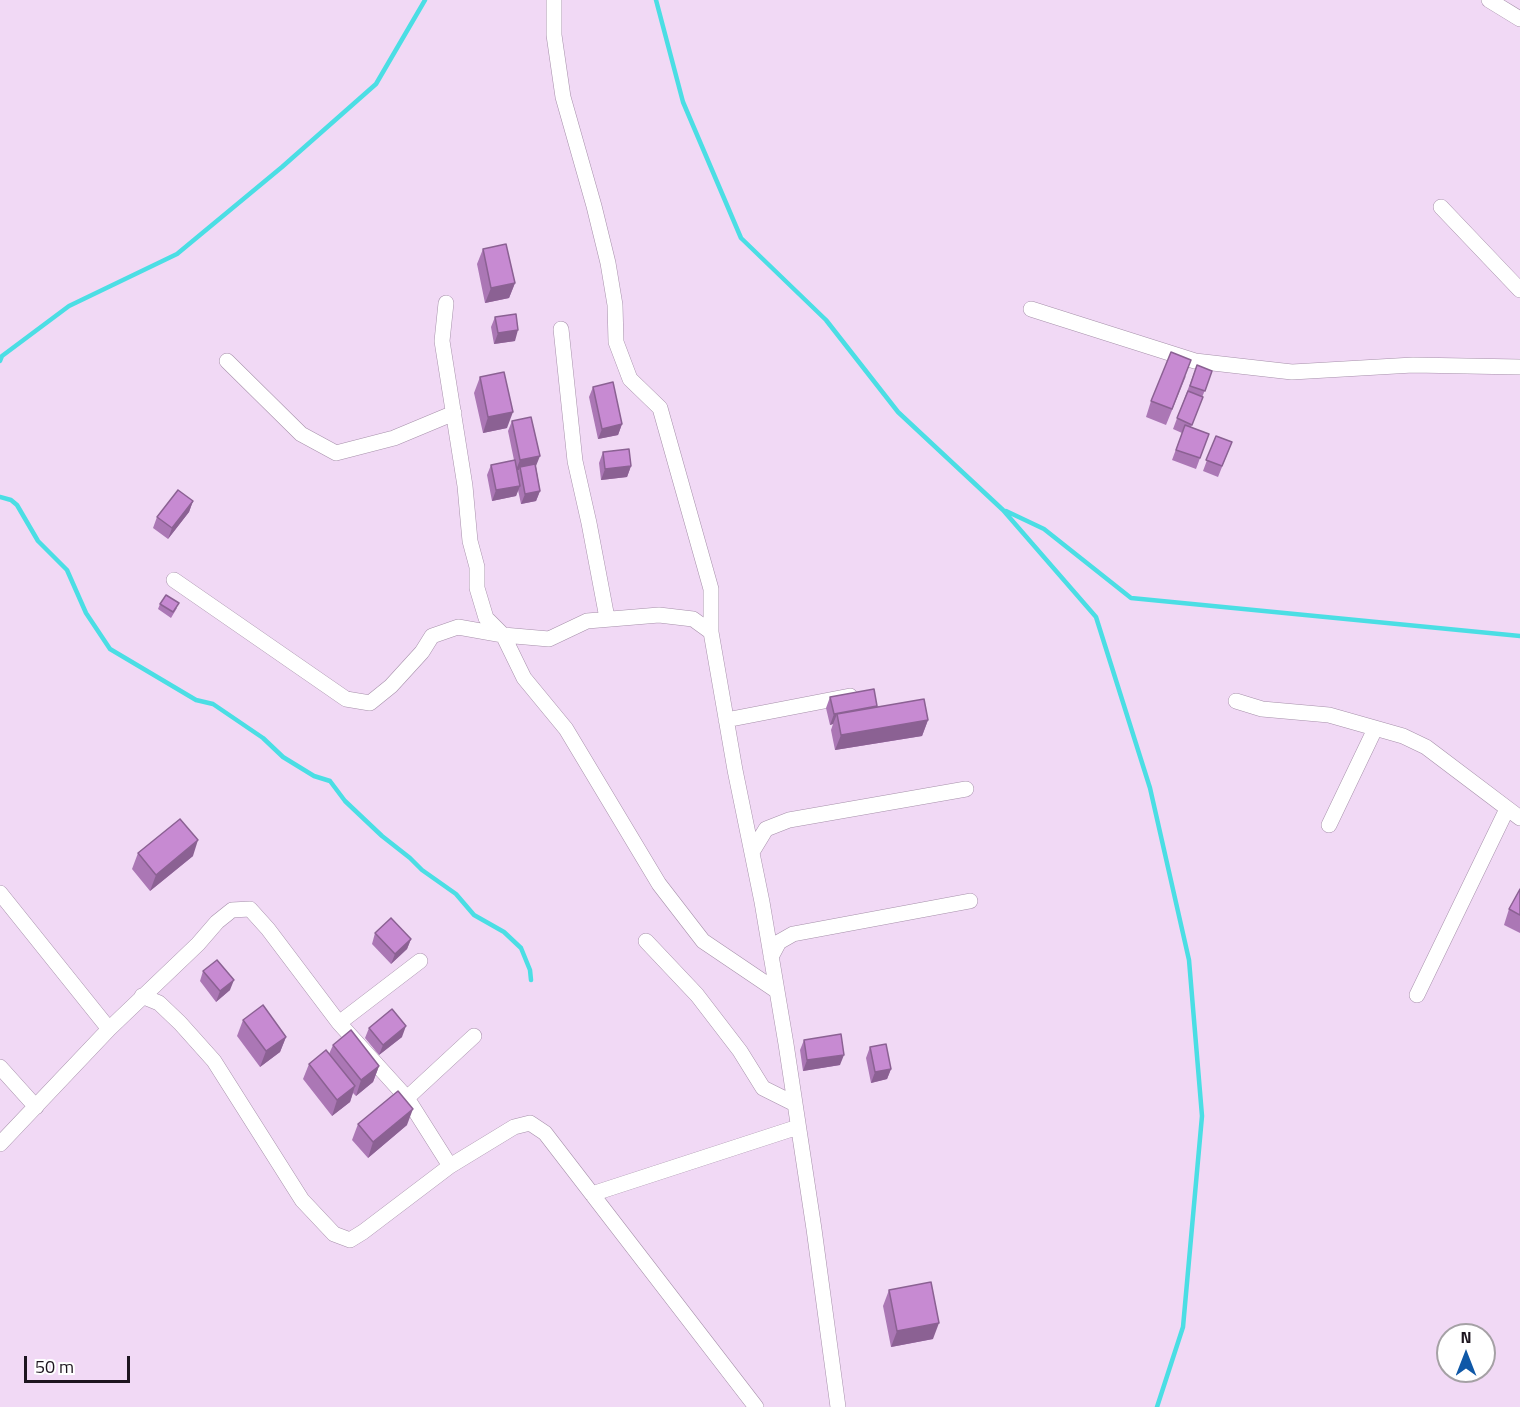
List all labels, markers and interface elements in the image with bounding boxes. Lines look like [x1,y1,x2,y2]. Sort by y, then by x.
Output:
north arrow [1436,1323,1496,1383]
text: N [1460,1325,1472,1349]
scale bar [27,1344,134,1382]
text: 50 m [35,1353,74,1380]

